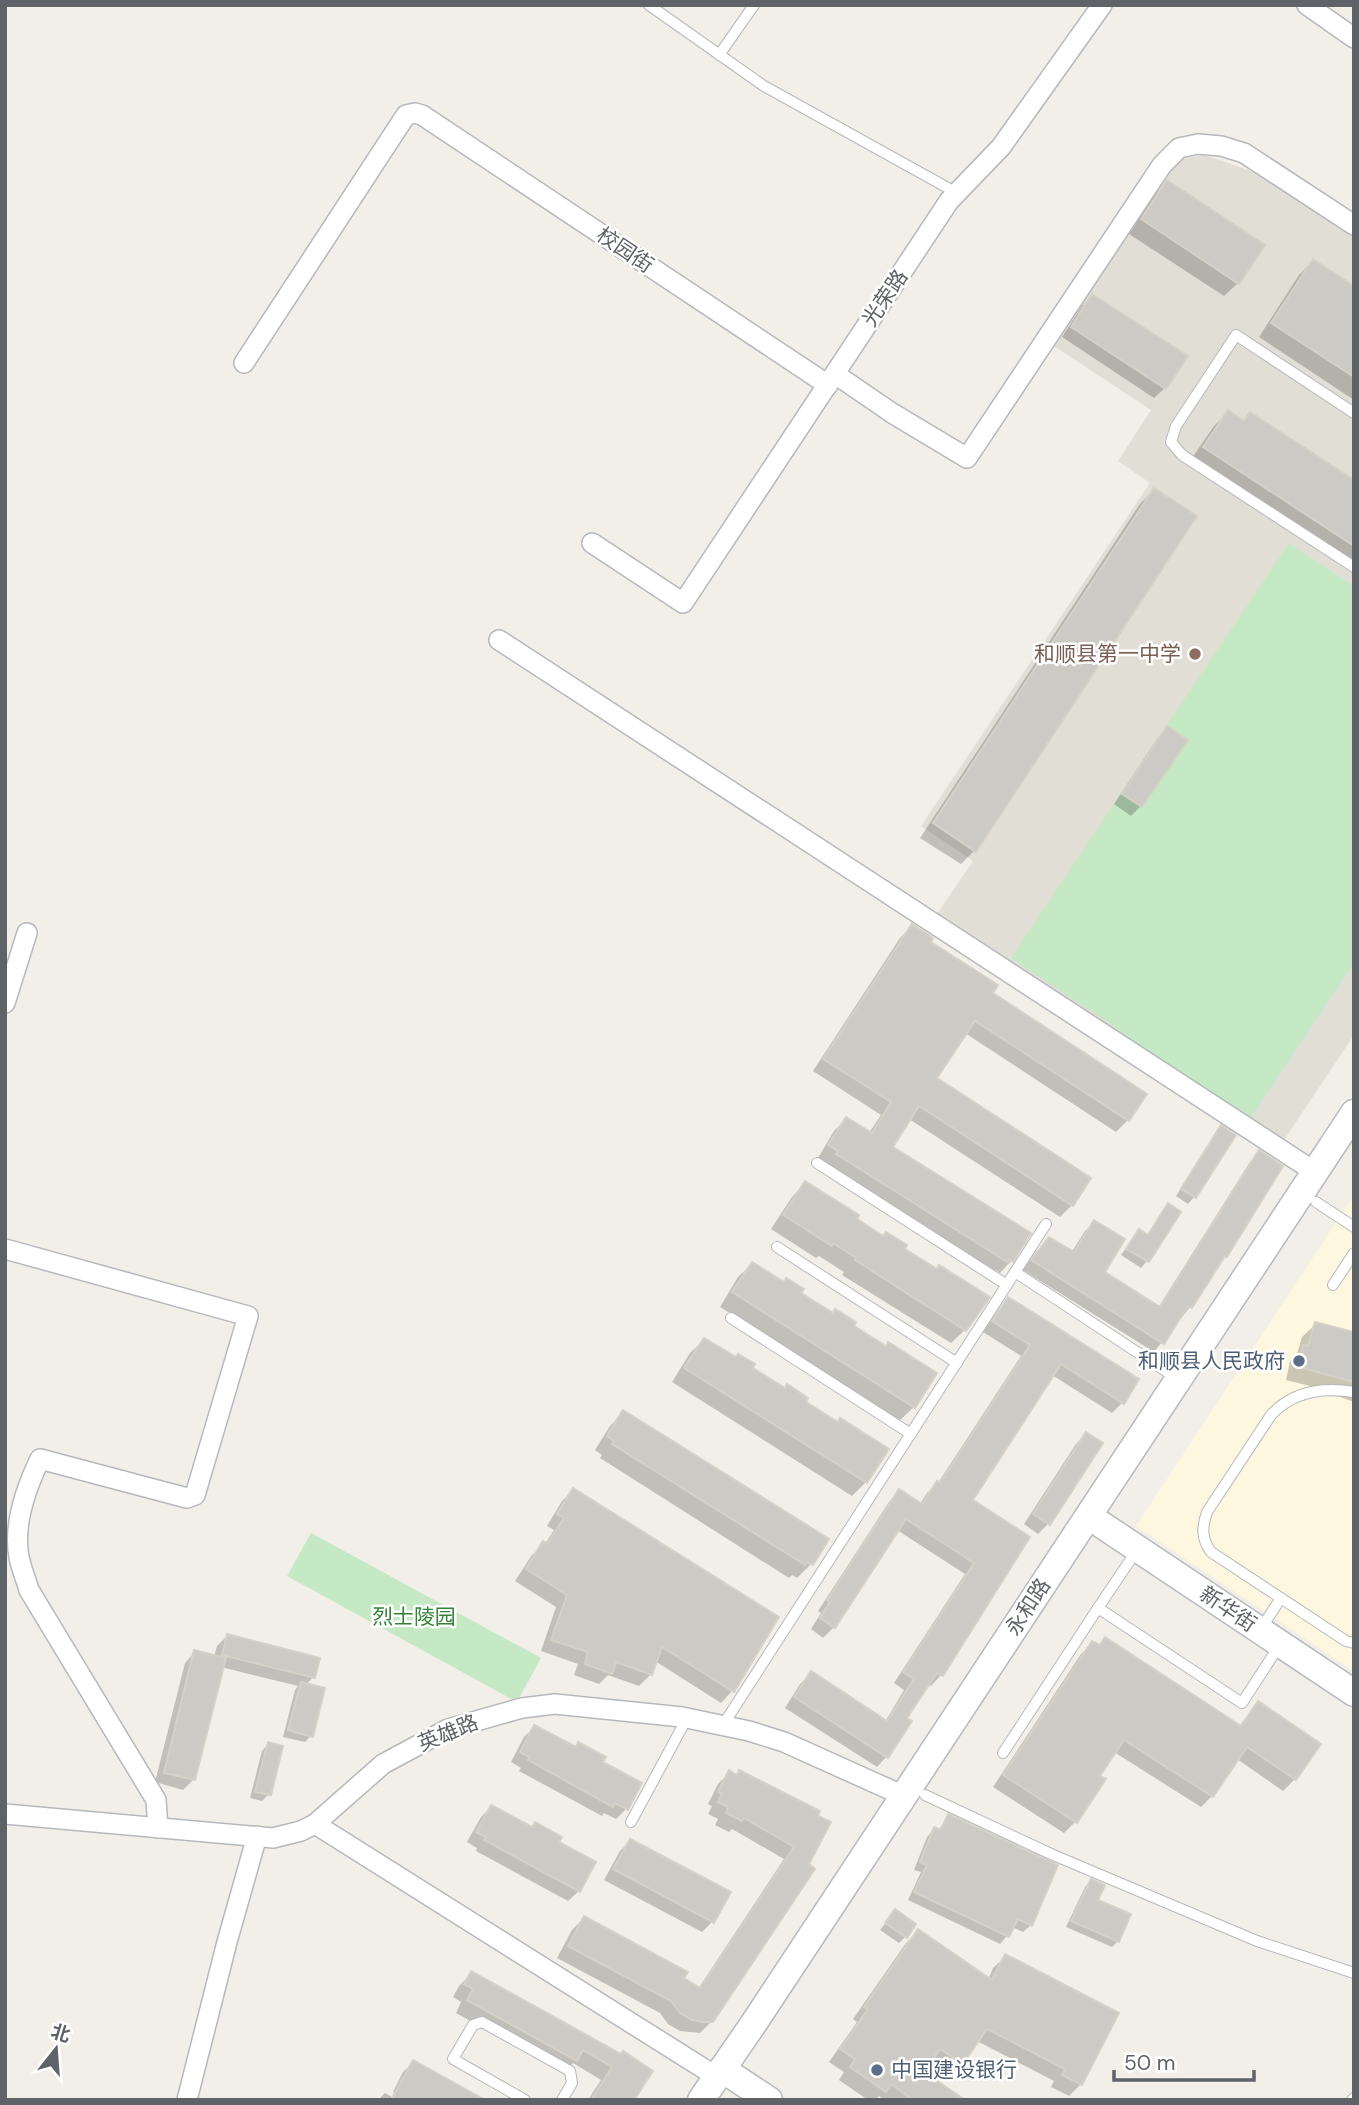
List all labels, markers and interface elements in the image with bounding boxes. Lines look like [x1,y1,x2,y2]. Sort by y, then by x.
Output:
street label: 校园街 [591,221,659,279]
street label: 光荣路 [856,264,914,332]
place label: 和顺县第一中学 [1034,640,1181,668]
marker: 和顺县第一中学 [1187,646,1203,662]
place label: 和顺县人民政府 [1138,1347,1285,1375]
marker: 和顺县人民政府 [1291,1353,1307,1369]
street label: 永和路 [999,1573,1057,1641]
street label: 新华街 [1194,1580,1262,1638]
park label: 烈士陵园 [372,1603,456,1631]
street label: 英雄路 [414,1708,482,1758]
north arrow [21,2014,91,2084]
text: 北 [48,2018,74,2048]
scale bar [1114,2038,1254,2082]
text: 50 m [1124,2049,1175,2077]
place label: 中国建设银行 [891,2056,1017,2084]
marker: 中国建设银行 [869,2062,885,2078]

